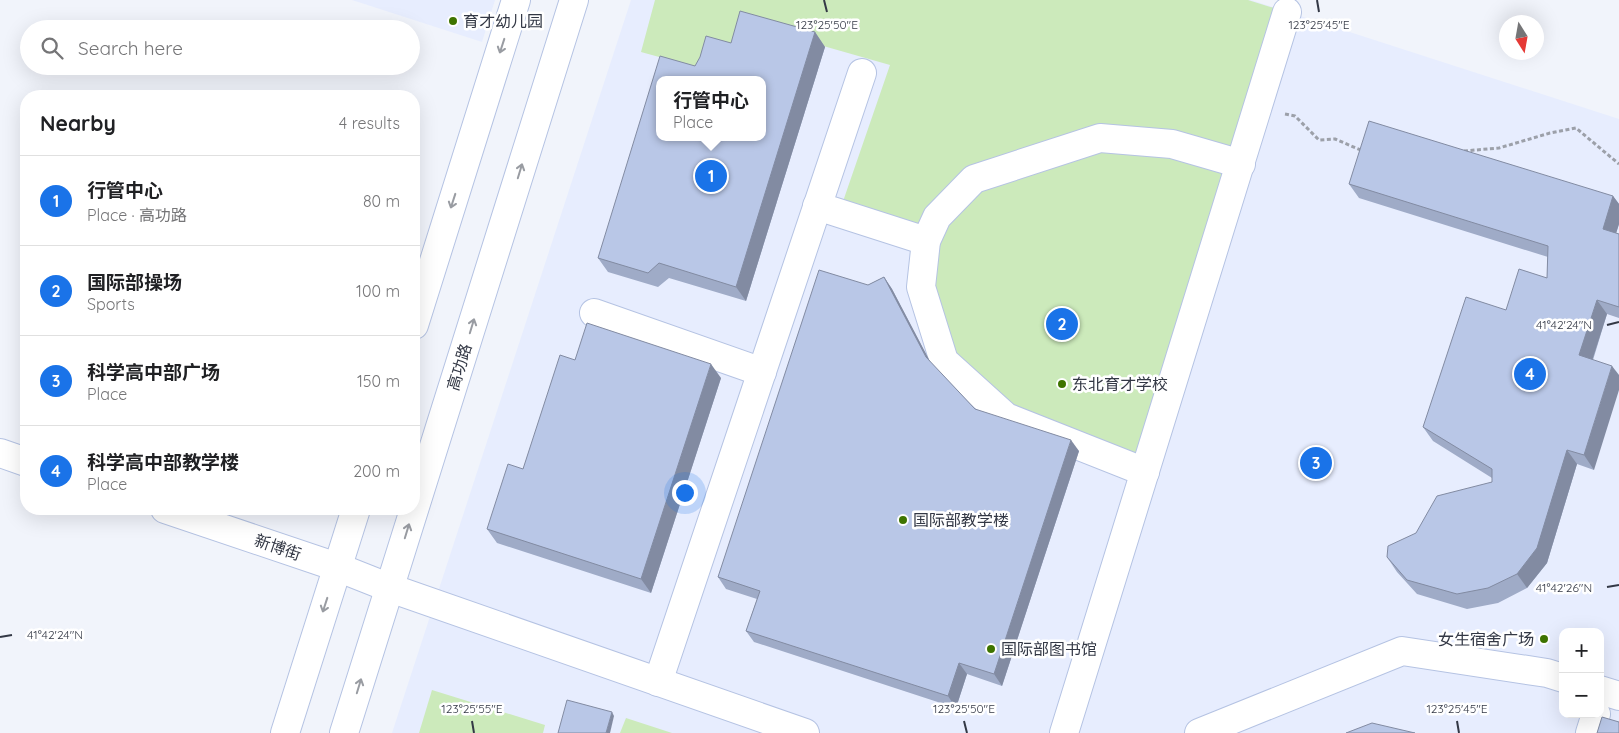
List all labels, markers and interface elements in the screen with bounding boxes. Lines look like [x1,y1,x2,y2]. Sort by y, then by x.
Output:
place label: 育才幼儿园 [463,11,543,31]
marker: 育才幼儿园 [447,15,459,27]
north arrow [1499,15,1544,60]
text: 123°25'50"E [796,17,858,32]
text: 123°25'45"E [1288,17,1350,32]
search box [20,20,420,75]
icon: search [38,34,66,62]
text: Search here [78,36,183,60]
one-way arrow [496,38,506,54]
popup [656,76,766,141]
text: 行管中心 [673,88,749,112]
text: Nearby [40,110,116,136]
text: Place [673,112,713,132]
text: 4 results [339,113,400,133]
pin: 1 [695,157,727,195]
one-way arrow [516,164,526,180]
text: 行管中心 [87,178,163,202]
text: 1 [53,191,59,211]
text: 80 m [363,191,400,211]
one-way arrow [447,193,457,209]
text: Place · 高功路 [87,205,187,225]
text: 国际部操场 [87,270,182,294]
text: 2 [51,281,61,301]
text: 100 m [356,281,400,301]
text: Sports [87,294,135,314]
pin: 2 [1046,305,1078,343]
text: 41°42'24"N [1536,317,1592,332]
one-way arrow [467,319,477,335]
street label: 高功路 [442,341,476,393]
pin: 4 [1514,355,1546,393]
text: 科学高中部广场 [87,360,220,384]
text: 3 [52,371,60,391]
text: 150 m [357,371,400,391]
place label: 东北育才学校 [1072,374,1168,394]
marker: 东北育才学校 [1056,378,1068,390]
text: Place [87,384,127,404]
pin: 3 [1300,444,1332,482]
text: 科学高中部教学楼 [87,450,239,474]
text: 4 [51,461,61,481]
text: 200 m [353,461,400,481]
text: Place [87,474,127,494]
your location [672,480,698,506]
place label: 国际部教学楼 [913,510,1009,530]
marker: 国际部教学楼 [897,514,909,526]
one-way arrow [403,524,413,540]
street label: 新博街 [252,530,304,564]
text: 41°42'26"N [1536,580,1592,595]
one-way arrow [320,597,330,613]
text: 41°42'24"N [27,627,83,642]
map controls [1559,628,1604,718]
button: + [1559,628,1604,673]
place label: 女生宿舍广场 [1438,629,1534,649]
marker: 女生宿舍广场 [1538,633,1550,645]
place label: 国际部图书馆 [1001,639,1097,659]
marker: 国际部图书馆 [985,643,997,655]
button: − [1559,673,1604,718]
one-way arrow [354,679,364,695]
text: 123°25'55"E [441,701,503,716]
text: 123°25'50"E [933,701,995,716]
text: 123°25'45"E [1426,701,1488,716]

